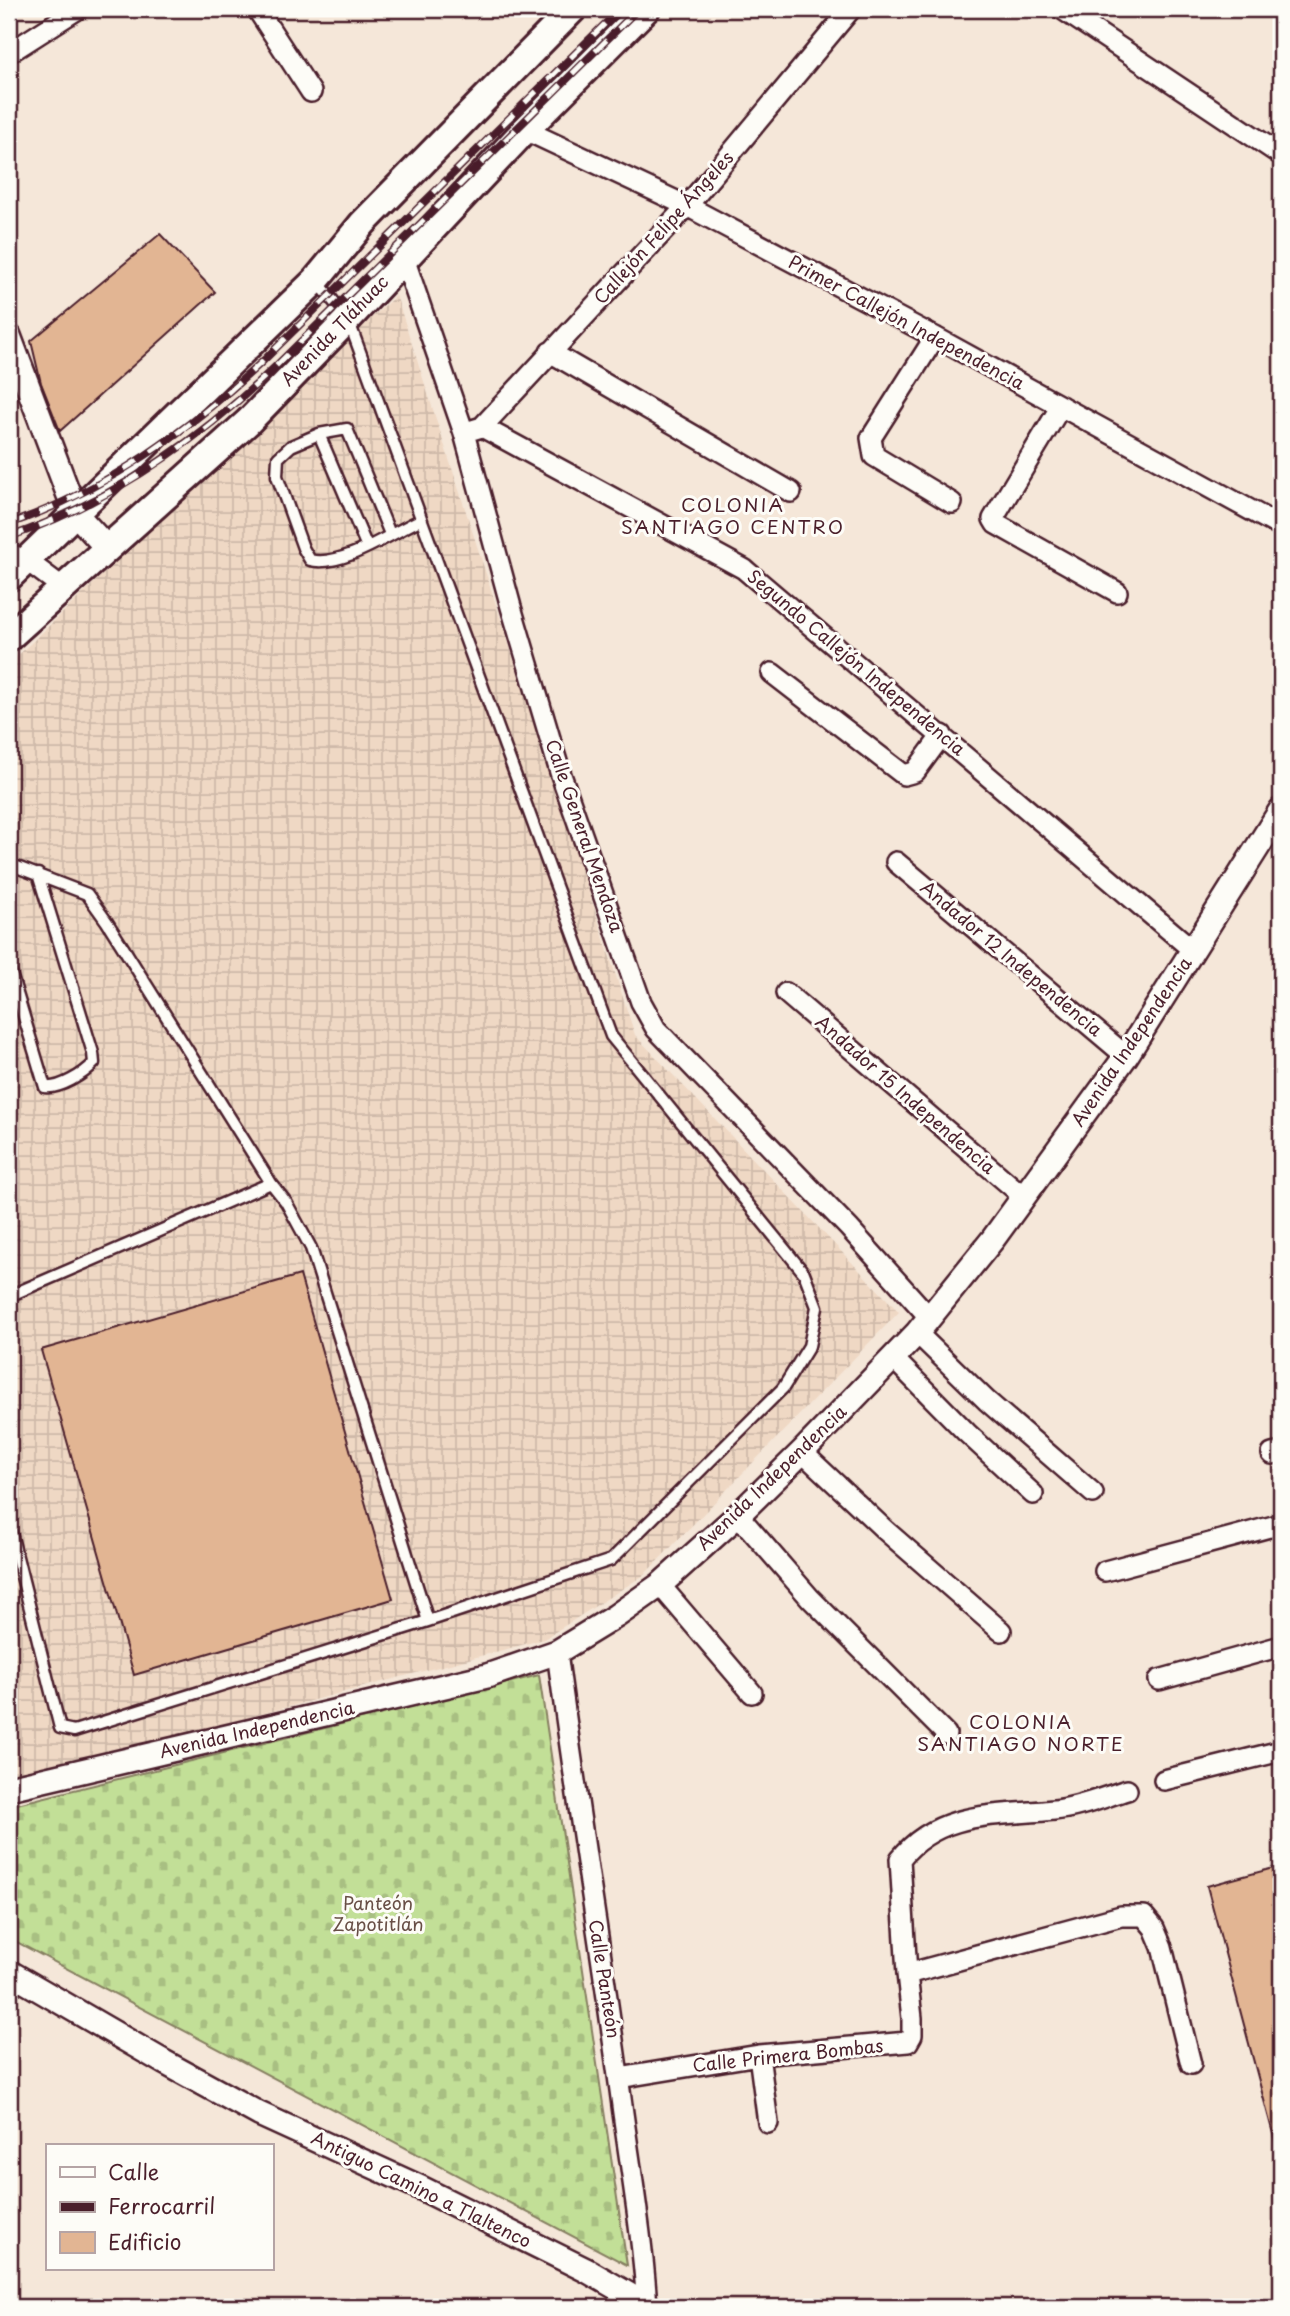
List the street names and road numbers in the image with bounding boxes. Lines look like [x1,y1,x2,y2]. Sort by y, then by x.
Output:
street label: Callejón Felipe Ángeles [587,144,739,310]
street label: Primer Callejón Independencia [784,248,1030,396]
street label: Avenida Tláhuac [274,268,394,392]
street label: Segundo Callejón Independencia [742,562,972,761]
street label: Calle General Mendoza [540,735,631,936]
street label: Andador 12 Independencia [915,874,1109,1042]
street label: Avenida Independencia [1064,951,1198,1131]
street label: Andador 15 Independencia [810,1008,1002,1180]
street label: Avenida Independencia [690,1398,852,1556]
street label: Avenida Independencia [156,1693,357,1764]
street label: Calle Panteón [583,1917,628,2040]
street label: Calle Primera Bombas [691,2031,885,2078]
street label: Antiguo Camino a Tlaltenco [307,2124,536,2254]

